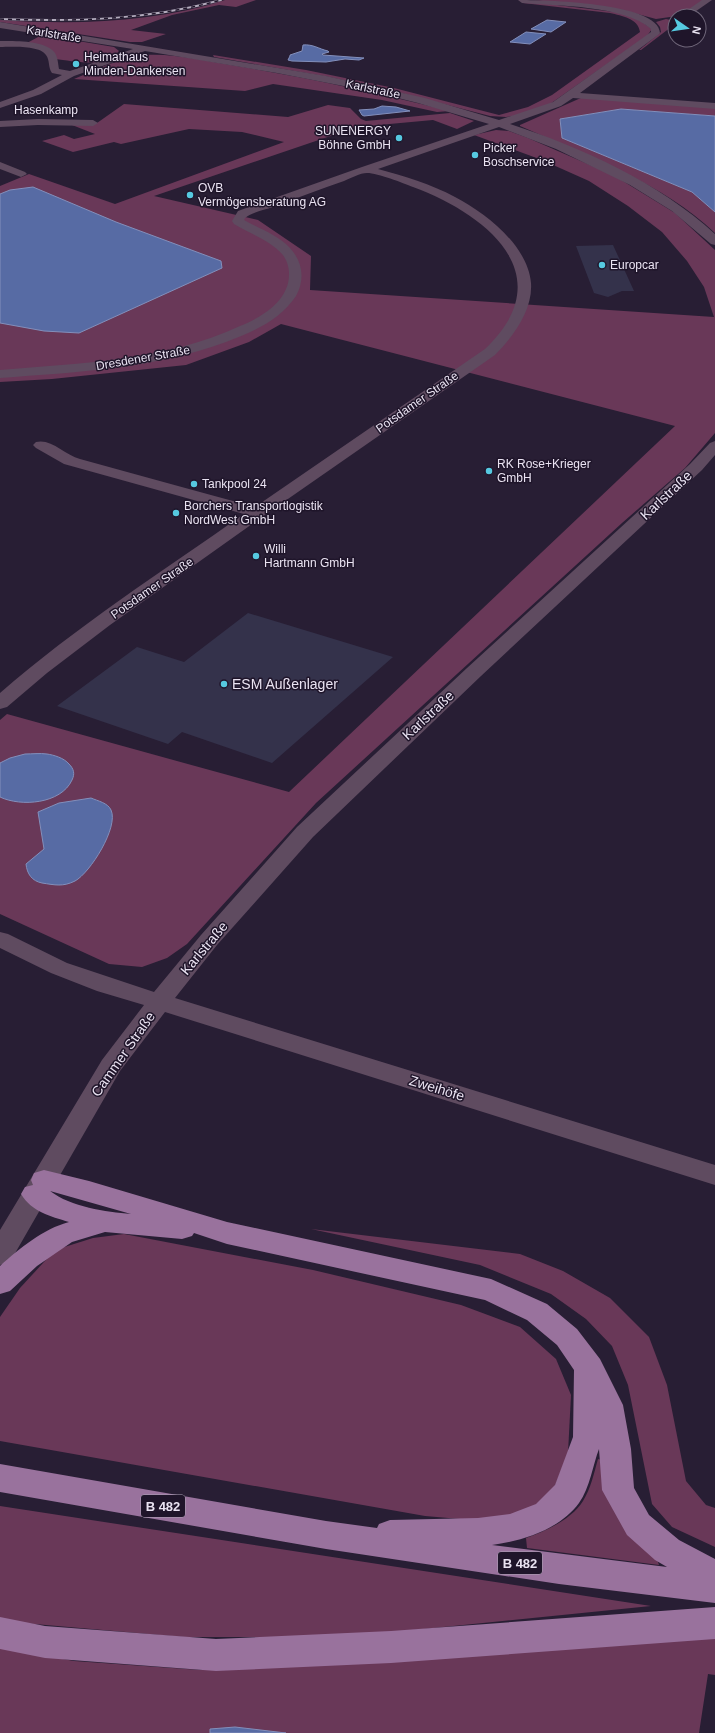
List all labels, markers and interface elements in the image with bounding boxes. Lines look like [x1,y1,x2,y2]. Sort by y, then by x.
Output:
north arrow [667,8,707,48]
street label: Karlstraße [26,23,83,45]
text: N [690,25,703,36]
place label: Heimathaus Minden-Dankersen [84,50,185,78]
marker: Heimathaus Minden-Dankersen [71,59,81,69]
street label: Karlstraße [344,76,402,102]
street label: Hasenkamp [14,103,78,117]
place label: SUNENERGY Böhne GmbH [315,124,391,152]
marker: SUNENERGY Böhne GmbH [394,133,404,143]
place label: Picker Boschservice [483,141,555,169]
marker: Picker Boschservice [470,150,480,160]
place label: OVB Vermögensberatung AG [198,181,326,209]
marker: OVB Vermögensberatung AG [185,190,195,200]
place label: Europcar [610,258,659,272]
marker: Europcar [597,260,607,270]
street label: Dresdener Straße [95,343,191,373]
street label: Potsdamer Straße [373,368,461,436]
place label: RK Rose+Krieger GmbH [497,457,591,485]
marker: RK Rose+Krieger GmbH [484,466,494,476]
street label: Karlstraße [637,467,695,523]
place label: Tankpool 24 [202,477,267,491]
marker: Tankpool 24 [189,479,199,489]
place label: Borchers Transportlogistik NordWest GmbH [184,499,324,527]
marker: Borchers Transportlogistik NordWest GmbH [171,508,181,518]
place label: Willi Hartmann GmbH [264,542,355,570]
marker: Willi Hartmann GmbH [251,551,261,561]
street label: Potsdamer Straße [108,554,196,622]
place label: ESM Außenlager [232,676,338,692]
marker: ESM Außenlager [219,679,229,689]
street label: Karlstraße [399,687,457,743]
street label: Karlstraße [177,918,231,978]
street label: Cammer Straße [88,1008,158,1099]
street label: Zweihöfe [407,1072,467,1104]
road number: B 482 [141,1495,185,1517]
road number: B 482 [498,1552,542,1574]

